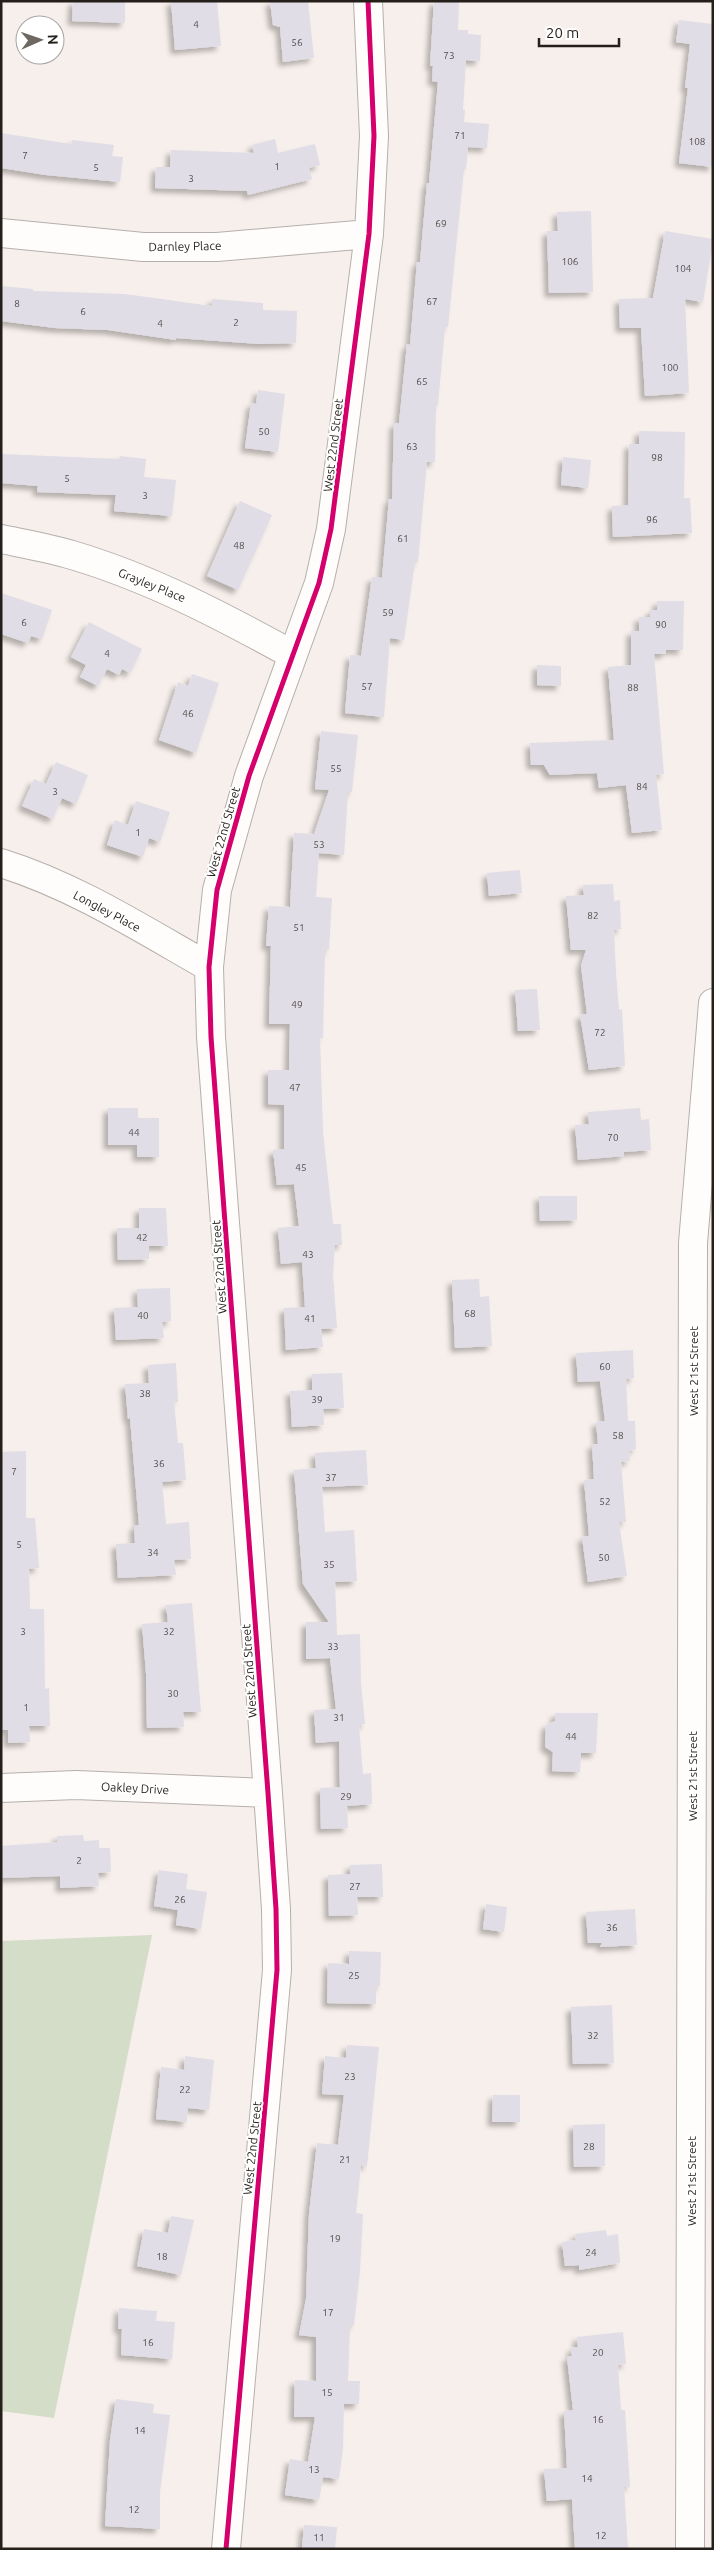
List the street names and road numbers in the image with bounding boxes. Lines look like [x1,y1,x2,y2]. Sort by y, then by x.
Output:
street label: Darnley Place [148,239,222,253]
street label: West 22nd Street [321,397,345,492]
street label: Grayley Place [116,566,188,604]
street label: West 22nd Street [204,785,242,879]
street label: Longley Place [71,888,143,934]
street label: West 22nd Street [209,1219,229,1314]
street label: West 21st Street [687,1326,700,1416]
street label: West 22nd Street [239,1623,259,1718]
street label: West 21st Street [686,1731,699,1821]
street label: Oakley Drive [101,1780,169,1796]
street label: West 22nd Street [241,2100,263,2195]
street label: West 21st Street [685,2136,698,2226]

